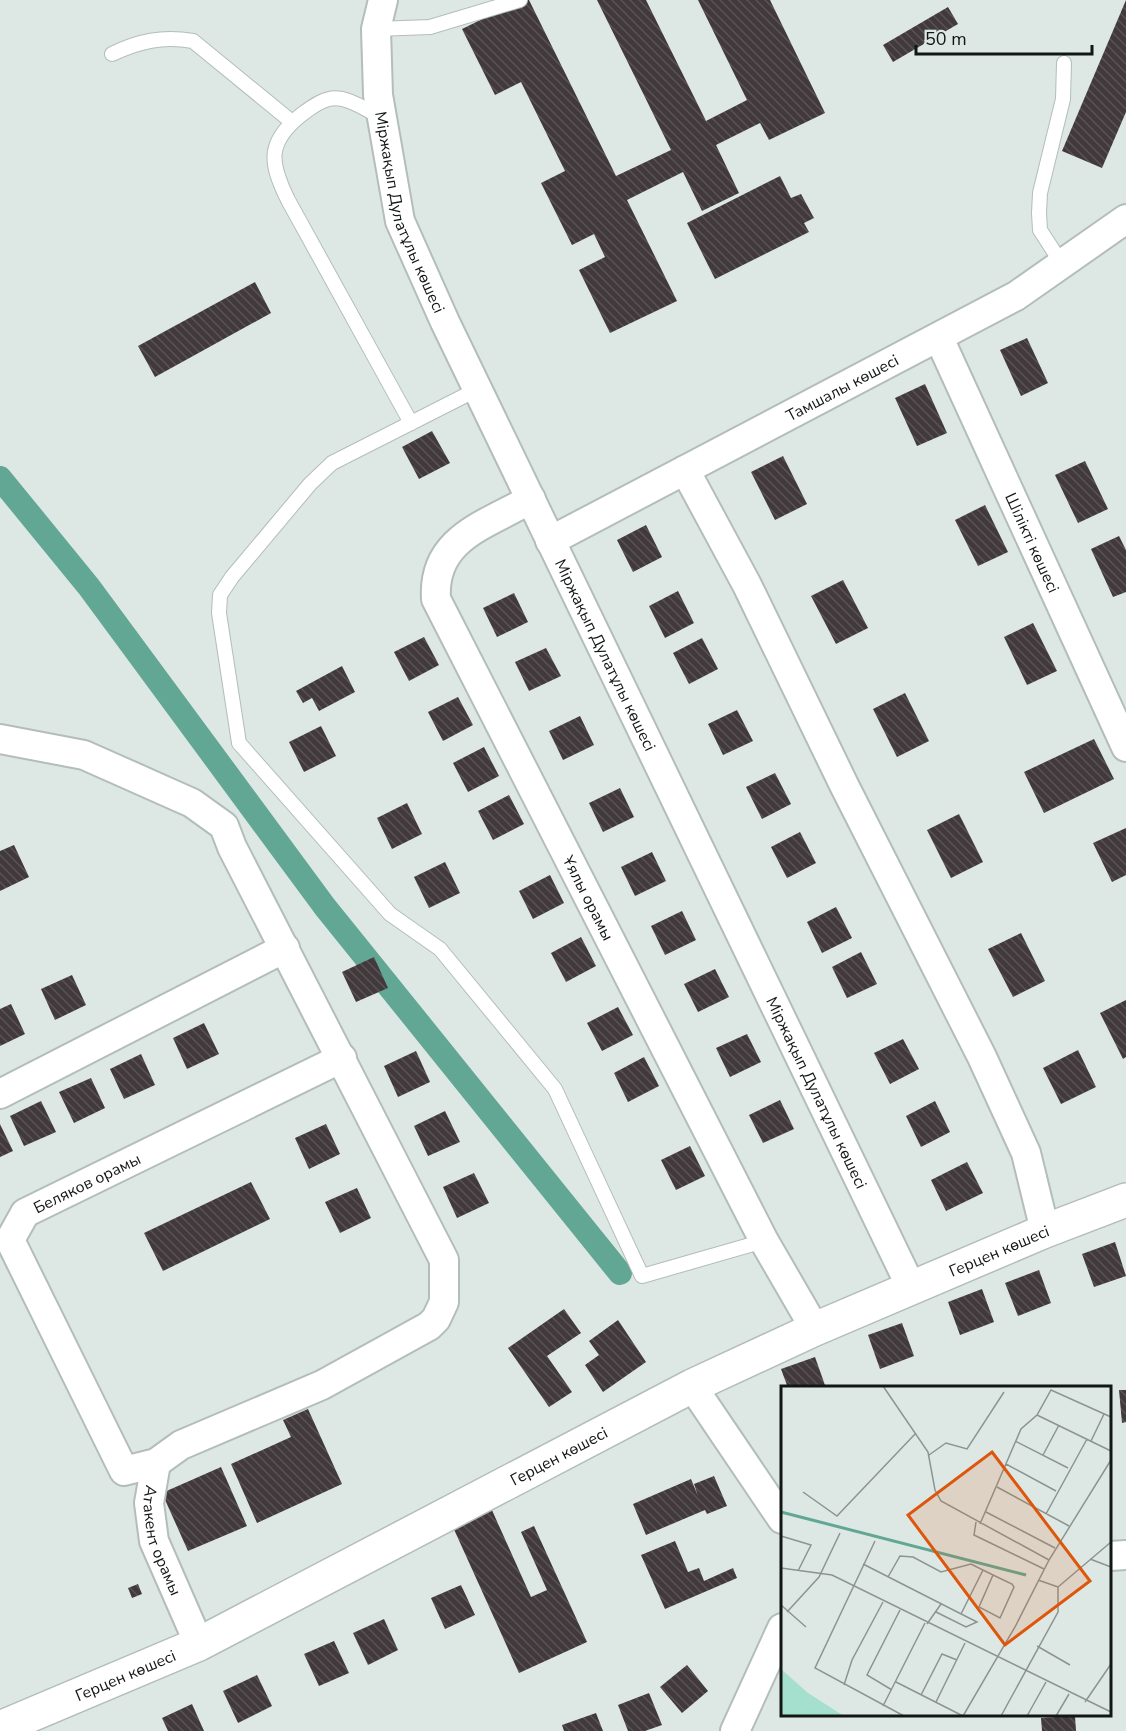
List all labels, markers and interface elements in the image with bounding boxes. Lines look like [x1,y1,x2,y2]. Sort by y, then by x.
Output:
scale bar [916,18,1092,56]
text: 50 m [925,27,967,51]
street label: Міржақып Дулатұлы көшесі [369,110,450,317]
street label: Тамшалы көшесі [782,350,903,427]
street label: Шілікті көшесі [999,489,1064,597]
street label: Міржақып Дулатұлы көшесі [549,556,661,755]
street label: Ұялы орамы [556,851,619,945]
street label: Міржақып Дулатұлы көшесі [760,993,872,1193]
street label: Беляков орамы [30,1148,145,1219]
street label: Герцен көшесі [946,1220,1053,1283]
inset map [781,1386,1111,1716]
street label: Герцен көшесі [507,1422,612,1491]
street label: Атакент орамы [137,1484,186,1599]
street label: Герцен көшесі [72,1645,179,1707]

